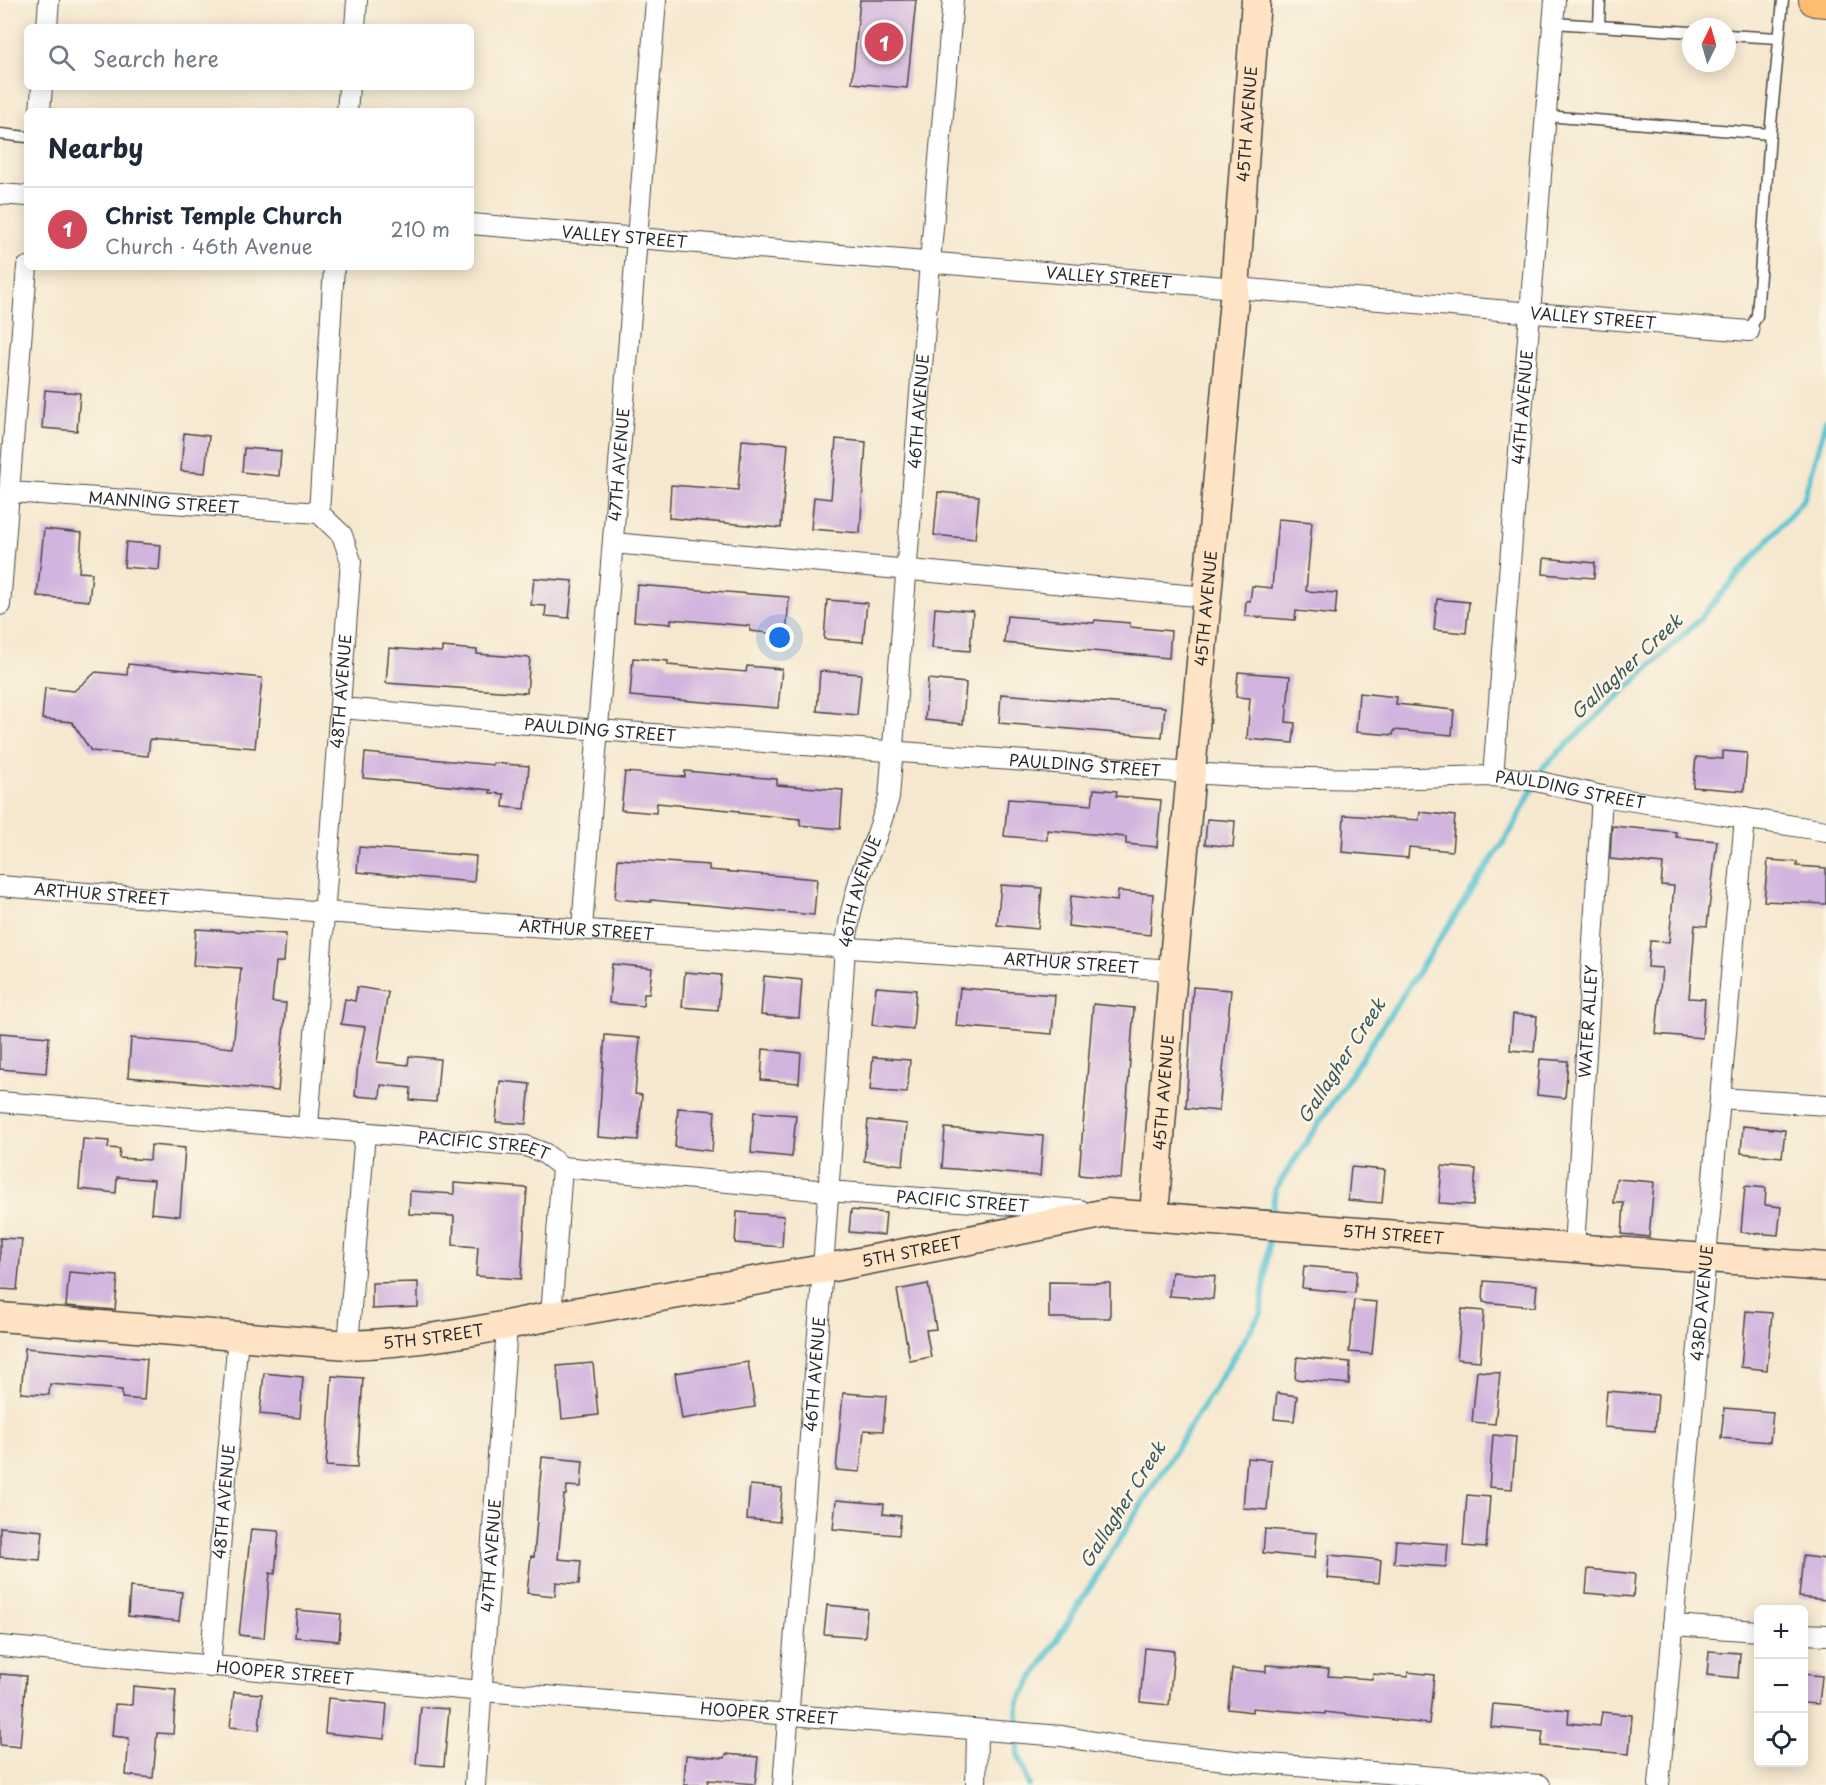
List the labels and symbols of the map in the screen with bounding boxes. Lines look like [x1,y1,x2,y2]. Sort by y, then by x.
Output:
north arrow [1682,18,1736,72]
pin: 1 [864,20,904,64]
street label: 45TH AVENUE [1230,65,1262,183]
street label: VALLEY STREET [561,219,688,253]
street label: VALLEY STREET [1045,259,1173,294]
street label: VALLEY STREET [1529,300,1657,334]
street label: 44TH AVENUE [1505,349,1538,465]
street label: 46TH AVENUE [901,353,934,470]
street label: 47TH AVENUE [601,407,634,522]
street label: MANNING STREET [88,484,240,519]
street label: 45TH AVENUE [1188,549,1222,667]
water label: Gallagher Creek [1564,606,1689,725]
your location [765,623,794,652]
street label: 48TH AVENUE [324,633,356,749]
street label: PAULDING STREET [523,711,677,747]
street label: PAULDING STREET [1008,747,1162,782]
street label: PAULDING STREET [1494,763,1647,814]
street label: 46TH AVENUE [832,831,886,949]
street label: ARTHUR STREET [33,876,170,910]
street label: ARTHUR STREET [518,912,655,945]
street label: ARTHUR STREET [1003,945,1140,979]
street label: WATER ALLEY [1572,964,1602,1079]
water label: Gallagher Creek [1290,991,1392,1128]
street label: 45TH AVENUE [1146,1033,1179,1151]
street label: PACIFIC STREET [417,1124,554,1165]
street label: PACIFIC STREET [895,1183,1030,1217]
street label: 5TH STREET [1342,1218,1445,1249]
street label: 5TH STREET [860,1229,964,1272]
street label: 43RD AVENUE [1684,1244,1718,1362]
street label: 46TH AVENUE [797,1316,830,1433]
street label: 5TH STREET [382,1317,486,1354]
water label: Gallagher Creek [1072,1435,1172,1573]
street label: 48TH AVENUE [206,1443,240,1560]
street label: 47TH AVENUE [474,1498,506,1613]
street label: HOOPER STREET [215,1653,355,1690]
street label: HOOPER STREET [699,1695,839,1730]

